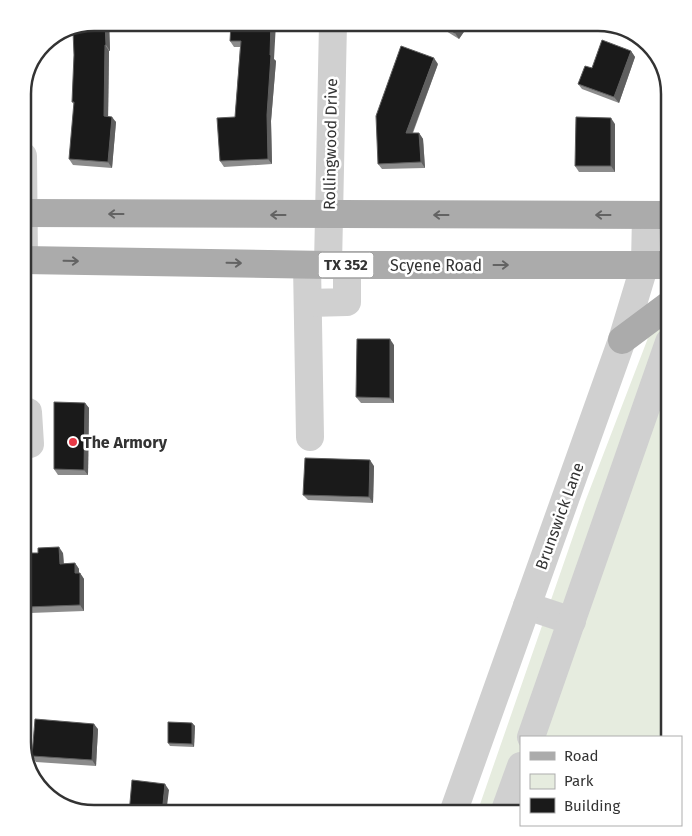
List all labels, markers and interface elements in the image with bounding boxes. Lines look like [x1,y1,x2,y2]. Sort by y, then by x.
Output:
street label: Rollingwood Drive [320,78,341,210]
one-way arrow [108,209,124,219]
one-way arrow [270,210,286,220]
one-way arrow [433,210,449,220]
one-way arrow [595,210,612,220]
road number: TX 352 [318,252,374,278]
one-way arrow [63,256,79,266]
street label: Scyene Road [390,256,482,275]
one-way arrow [226,259,242,268]
one-way arrow [493,260,509,269]
place label: The Armory [83,433,168,452]
marker: The Armory [67,436,79,448]
street label: Brunswick Lane [531,460,588,572]
legend [520,736,682,826]
text: Road [564,747,599,765]
text: Park [564,772,594,790]
text: Building [564,797,620,815]

